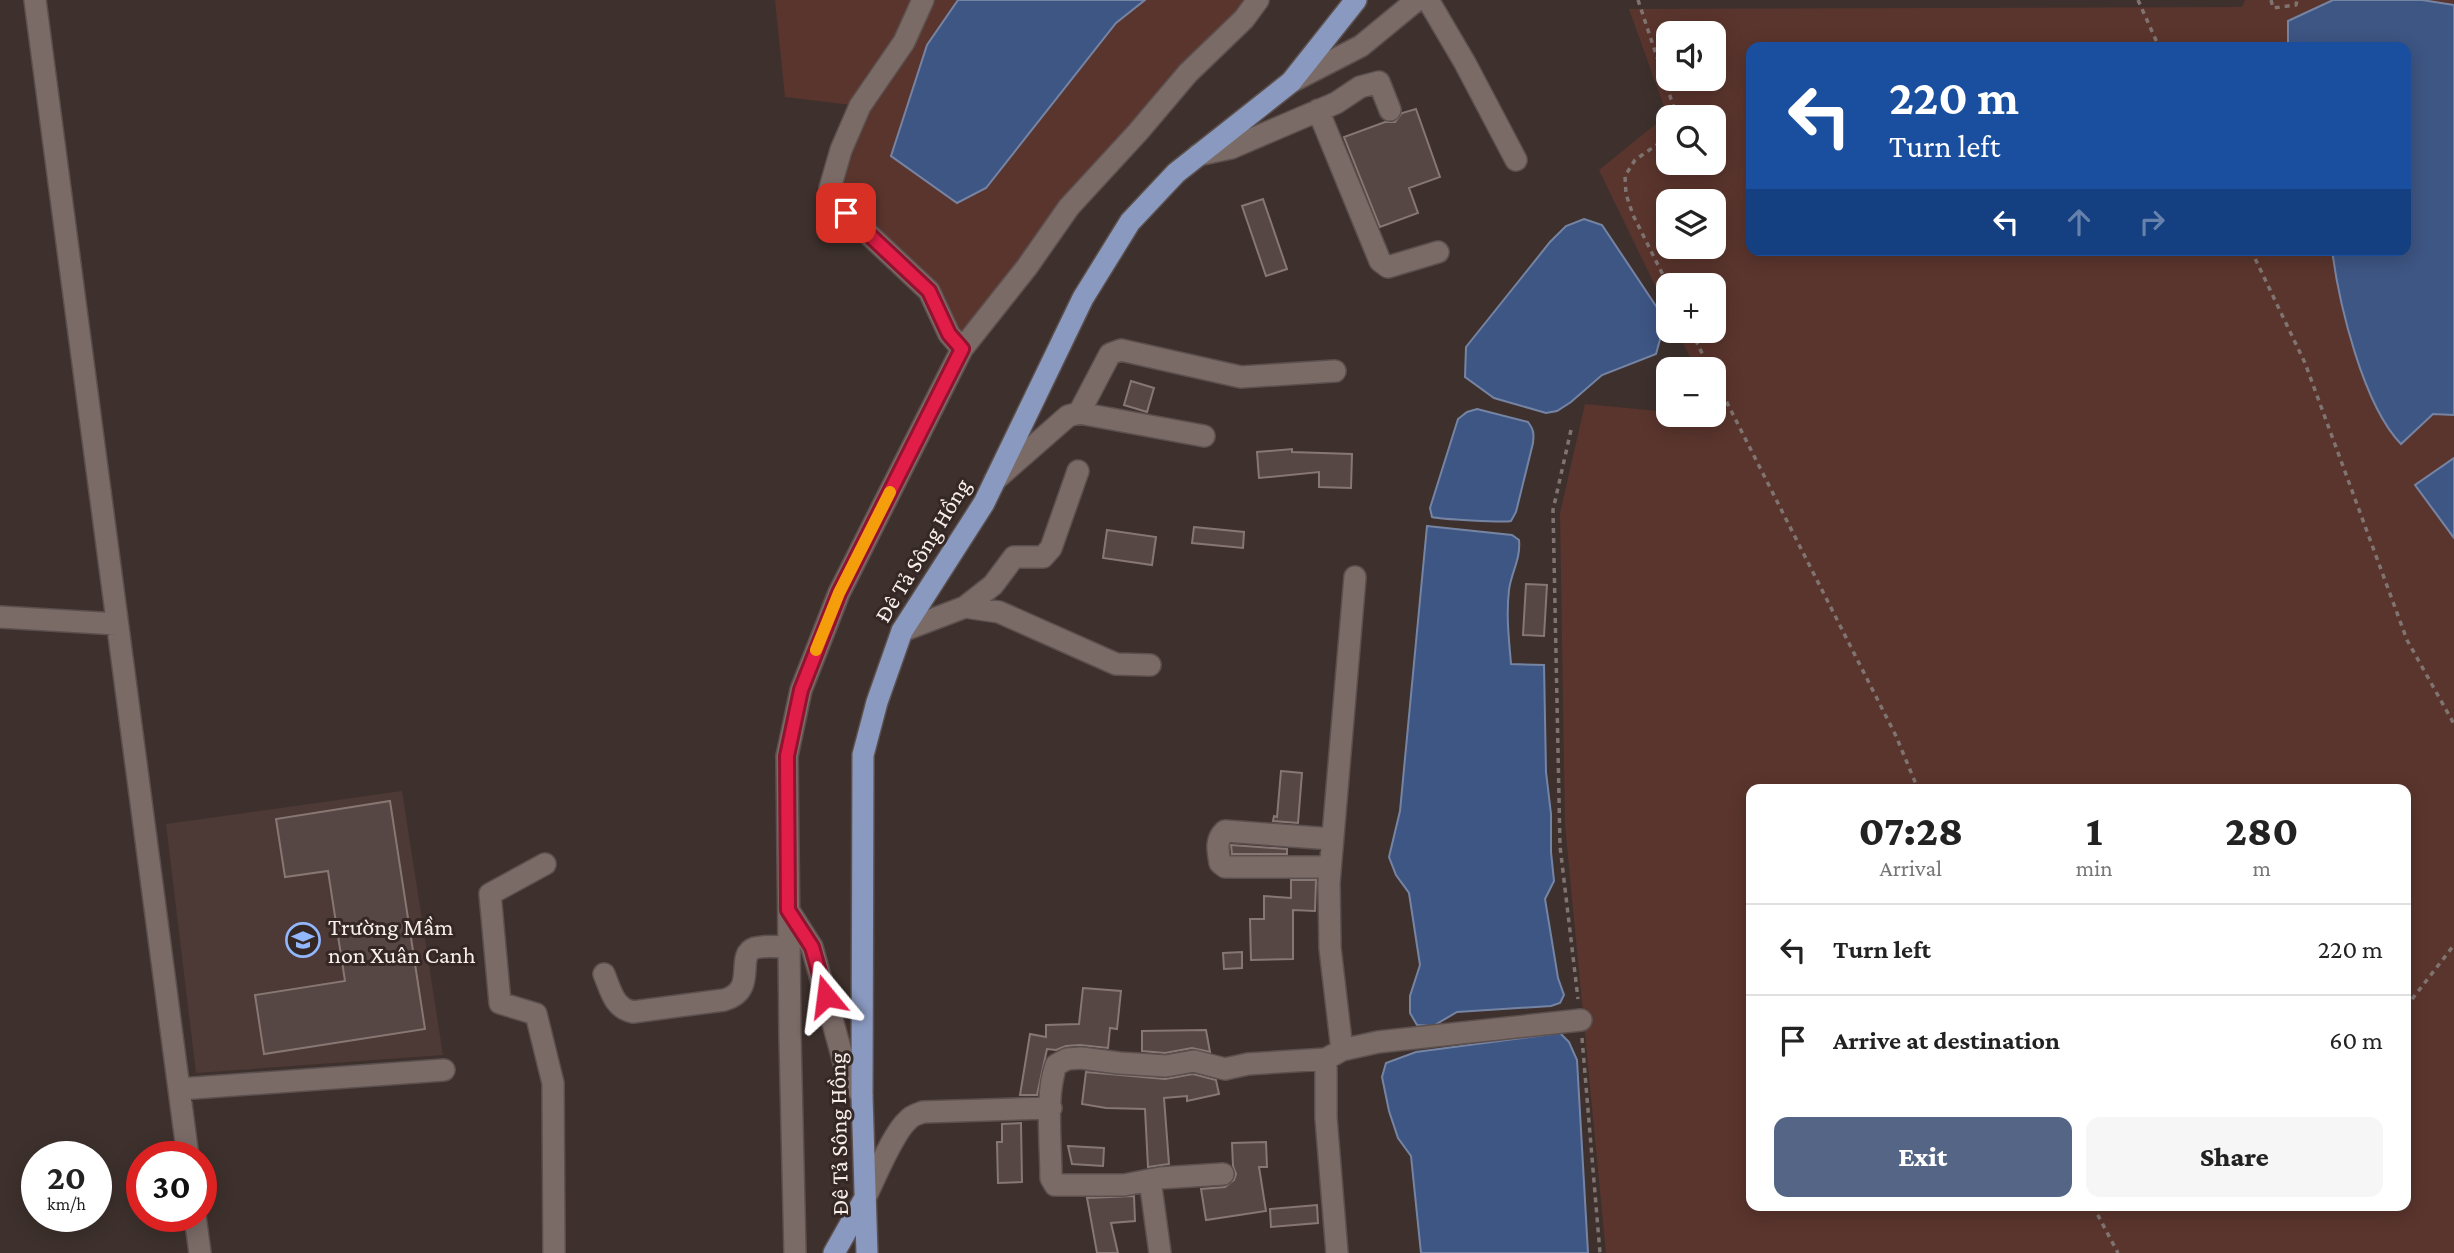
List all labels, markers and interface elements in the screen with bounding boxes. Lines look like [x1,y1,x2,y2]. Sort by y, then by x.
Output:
map controls [1656,21,1726,427]
button: sound [1656,21,1726,91]
icon: left [1774,70,1865,161]
text: 220 m [1889,70,2019,125]
button: search [1656,105,1726,175]
text: Turn left [1889,128,2000,164]
pin [816,183,876,243]
button: layers [1656,189,1726,259]
icon: arrive [827,194,865,232]
icon: left [1987,203,2025,241]
icon: ahead [2060,203,2098,241]
icon: right [2133,203,2171,241]
button: + [1656,273,1726,343]
button: − [1656,357,1726,427]
street label: Đê Tả Sông Hồng [868,473,976,627]
text: 07:28 [1858,807,1963,854]
text: 1 [2086,807,2102,854]
text: 280 [2225,807,2298,854]
text: Arrival [1880,855,1942,881]
text: min [2076,855,2113,881]
text: m [2253,855,2271,881]
place label: Trường Mầm non Xuân Canh [328,913,476,968]
school or university icon: Trường Mầm non Xuân Canh [284,921,322,959]
icon: left [1774,931,1812,969]
text: Turn left [1833,935,1931,964]
text: 220 m [2318,935,2383,964]
position arrow [789,959,863,1033]
icon: arrive [1774,1022,1812,1060]
text: Arrive at destination [1833,1026,2060,1055]
text: 60 m [2329,1026,2383,1055]
street label: Đê Tả Sông Hồng [823,1052,853,1216]
button: Exit [1774,1117,2072,1197]
button: Share [2086,1117,2383,1197]
speed limit sign: 30 [126,1141,217,1232]
text: 20 [47,1158,86,1197]
text: km/h [47,1194,86,1214]

